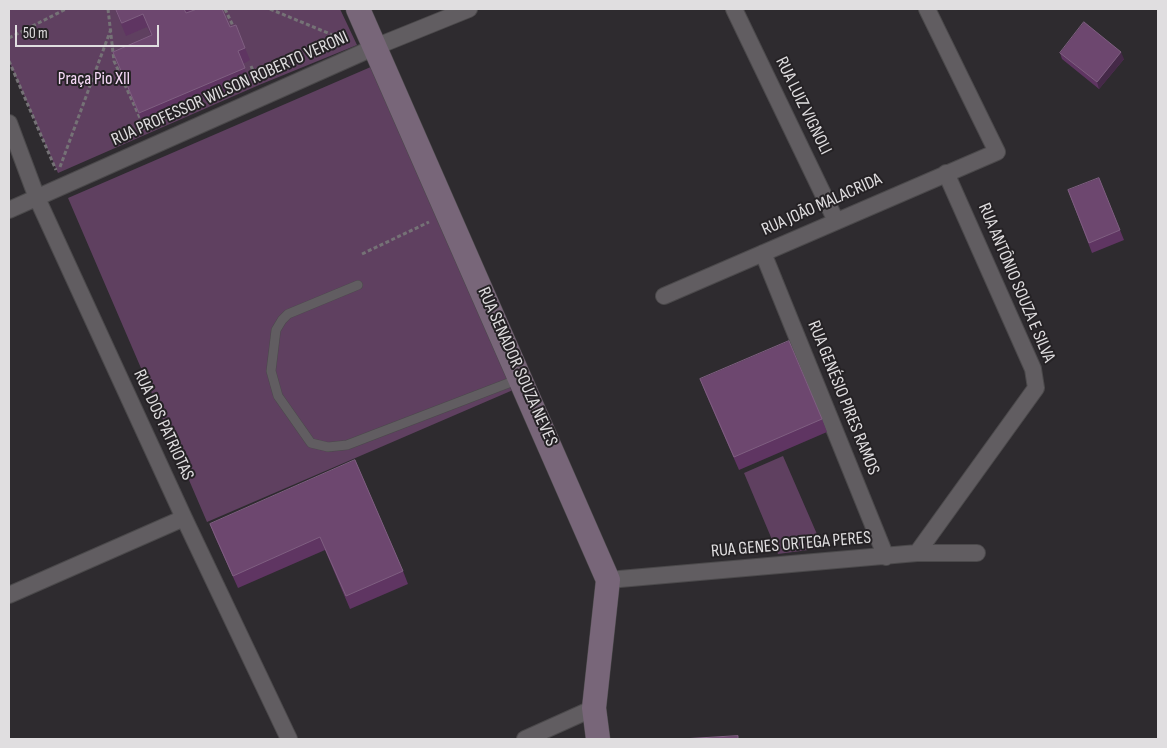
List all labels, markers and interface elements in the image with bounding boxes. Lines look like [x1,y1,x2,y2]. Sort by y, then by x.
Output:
scale bar [18,15,161,47]
text: 50 m [23,24,48,43]
street label: RUA PROFESSOR WILSON ROBERTO VERONI [108,27,352,151]
street label: RUA LUIZ VIGNOLI [770,54,836,158]
park label: Praça Pio XII [58,68,130,90]
street label: RUA JOÃO MALACRIDA [759,169,885,241]
street label: RUA ANTÔNIO SOUZA E SILVA [973,200,1059,366]
street label: RUA SENADOR SOUZA NEVES [472,284,562,450]
street label: RUA GENÉSIO PIRES RAMOS [802,318,884,478]
street label: RUA DOS PATRIOTAS [128,366,198,484]
street label: RUA GENES ORTEGA PERES [710,527,872,563]

